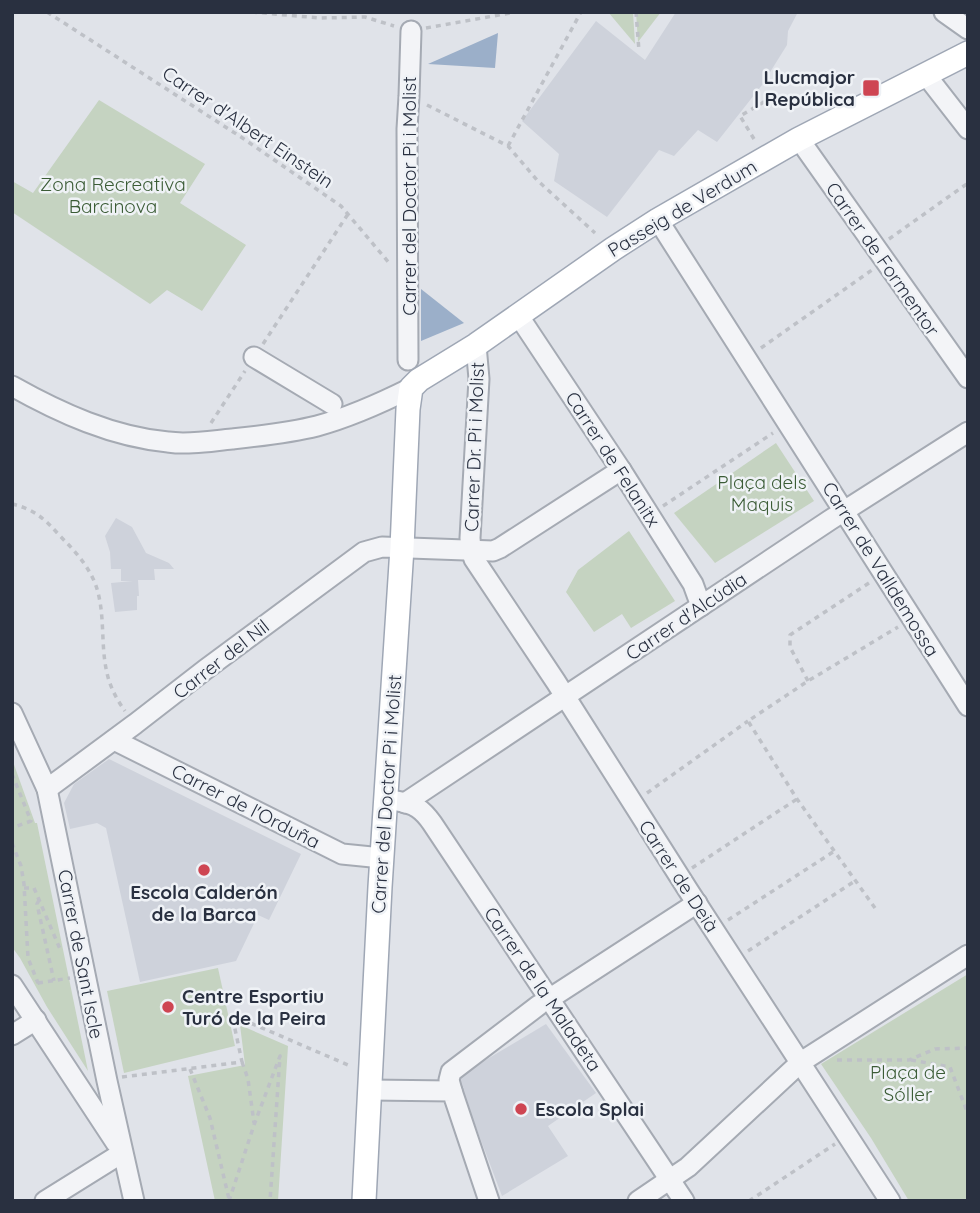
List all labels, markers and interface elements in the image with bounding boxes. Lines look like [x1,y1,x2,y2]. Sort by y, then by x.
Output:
street label: Carrer d'Albert Einstein [158,61,338,193]
place label: Llucmajor | República [754,65,855,111]
street label: Carrer del Doctor Pi i Molist [397,76,421,316]
marker: Llucmajor | República [861,78,881,98]
street label: Passeig de Verdum [603,154,761,262]
park label: Zona Recreativa Barcinova [40,172,186,218]
street label: Carrer de Formentor [821,177,945,341]
street label: Carrer Dr. Pi i Molist [459,362,489,532]
street label: Carrer de Felanitx [560,387,666,531]
park label: Plaça dels Maquis [717,470,807,516]
street label: Carrer de Valldemossa [817,477,945,661]
street label: Carrer d'Alcúdia [621,567,751,665]
street label: Carrer del Nil [168,614,274,704]
street label: Carrer del Doctor Pi i Molist [366,674,406,914]
street label: Carrer de l'Orduña [168,758,324,854]
street label: Carrer de Deià [634,815,724,937]
marker: Escola Calderón de la Barca [196,862,212,878]
street label: Carrer de Sant Iscle [53,867,109,1041]
place label: Escola Calderón de la Barca [130,880,278,926]
street label: Carrer de la Maladeta [479,902,607,1076]
place label: Centre Esportiu Turó de la Peira [182,984,326,1030]
marker: Centre Esportiu Turó de la Peira [160,999,176,1015]
park label: Plaça de Sóller [870,1060,946,1106]
place label: Escola Splai [535,1097,644,1121]
marker: Escola Splai [513,1101,529,1117]

